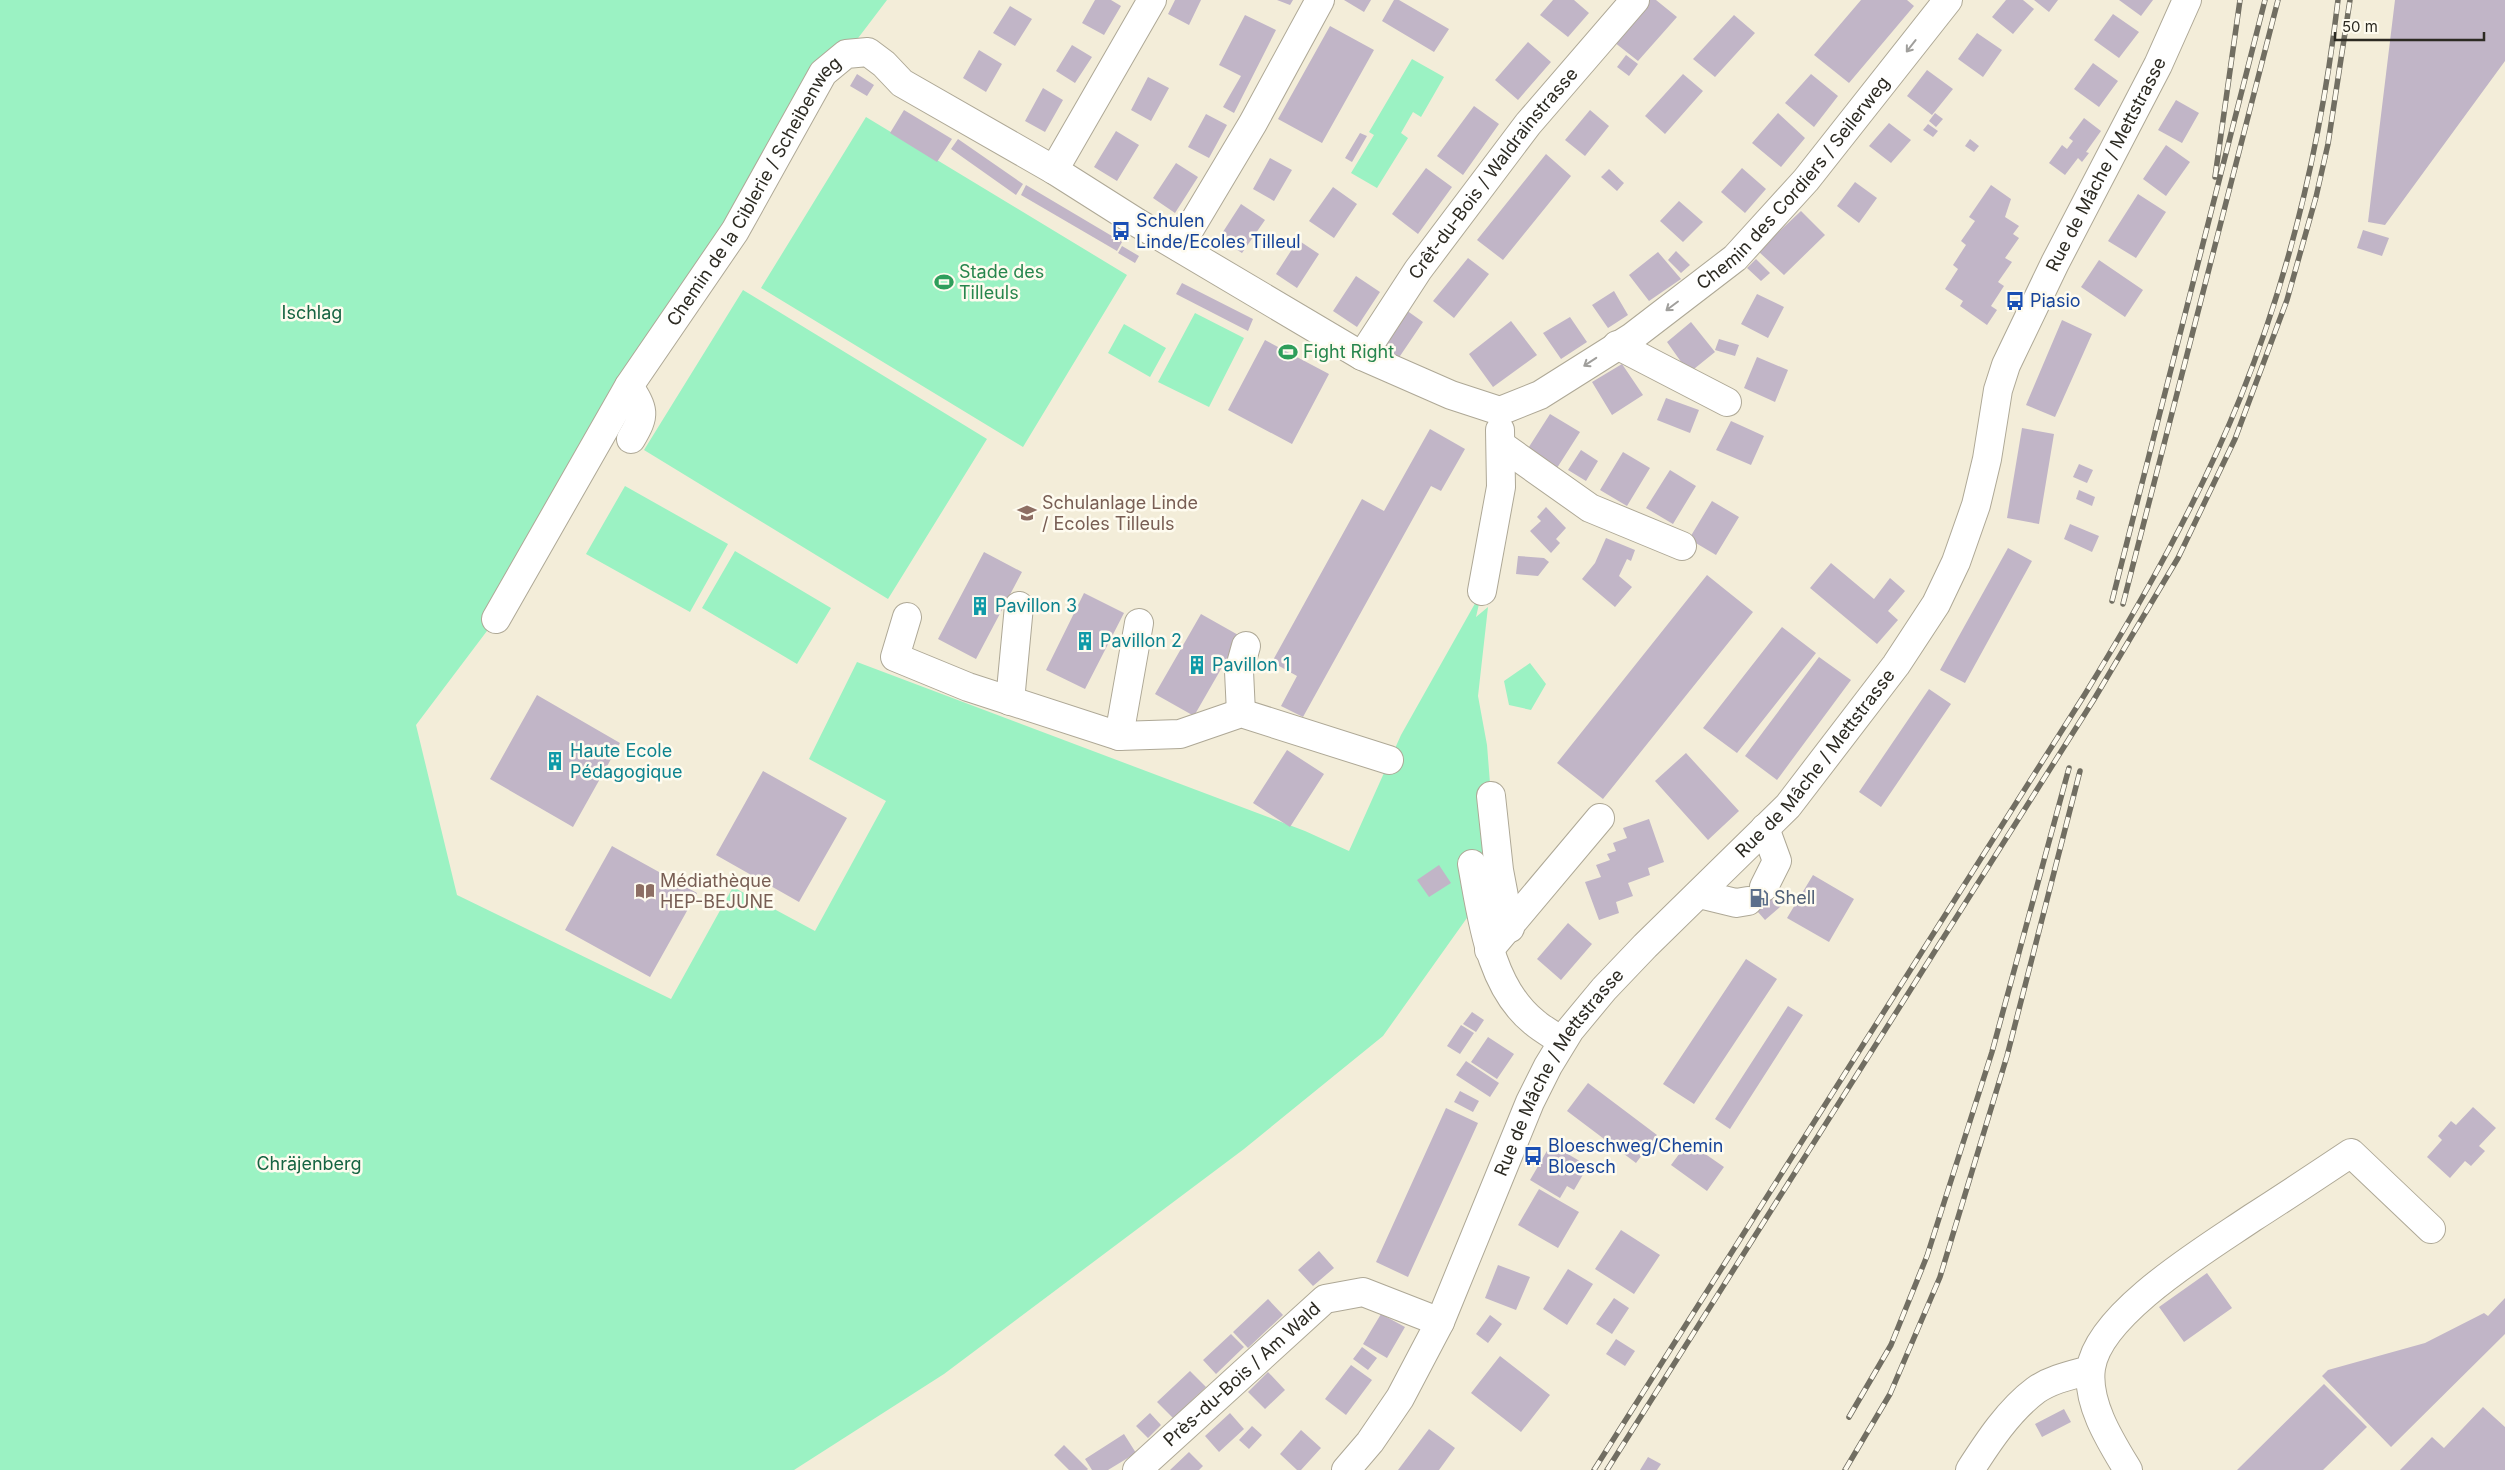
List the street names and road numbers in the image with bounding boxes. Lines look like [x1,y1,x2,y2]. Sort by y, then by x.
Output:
street label: Chemin de la Ciblerie / Scheibenweg [662,52,845,330]
street label: Rue de Mâche / Mettstrasse [2041,54,2170,275]
street label: Crêt-du-Bois / Waldrainstrasse [1404,63,1582,283]
street label: Chemin des Cordiers / Seilerweg [1692,72,1894,294]
street label: Rue de Mâche / Mettstrasse [1731,665,1899,862]
street label: Rue de Mâche / Mettstrasse [1490,964,1628,1179]
street label: Près-du-Bois / Am Wald [1159,1298,1324,1451]

